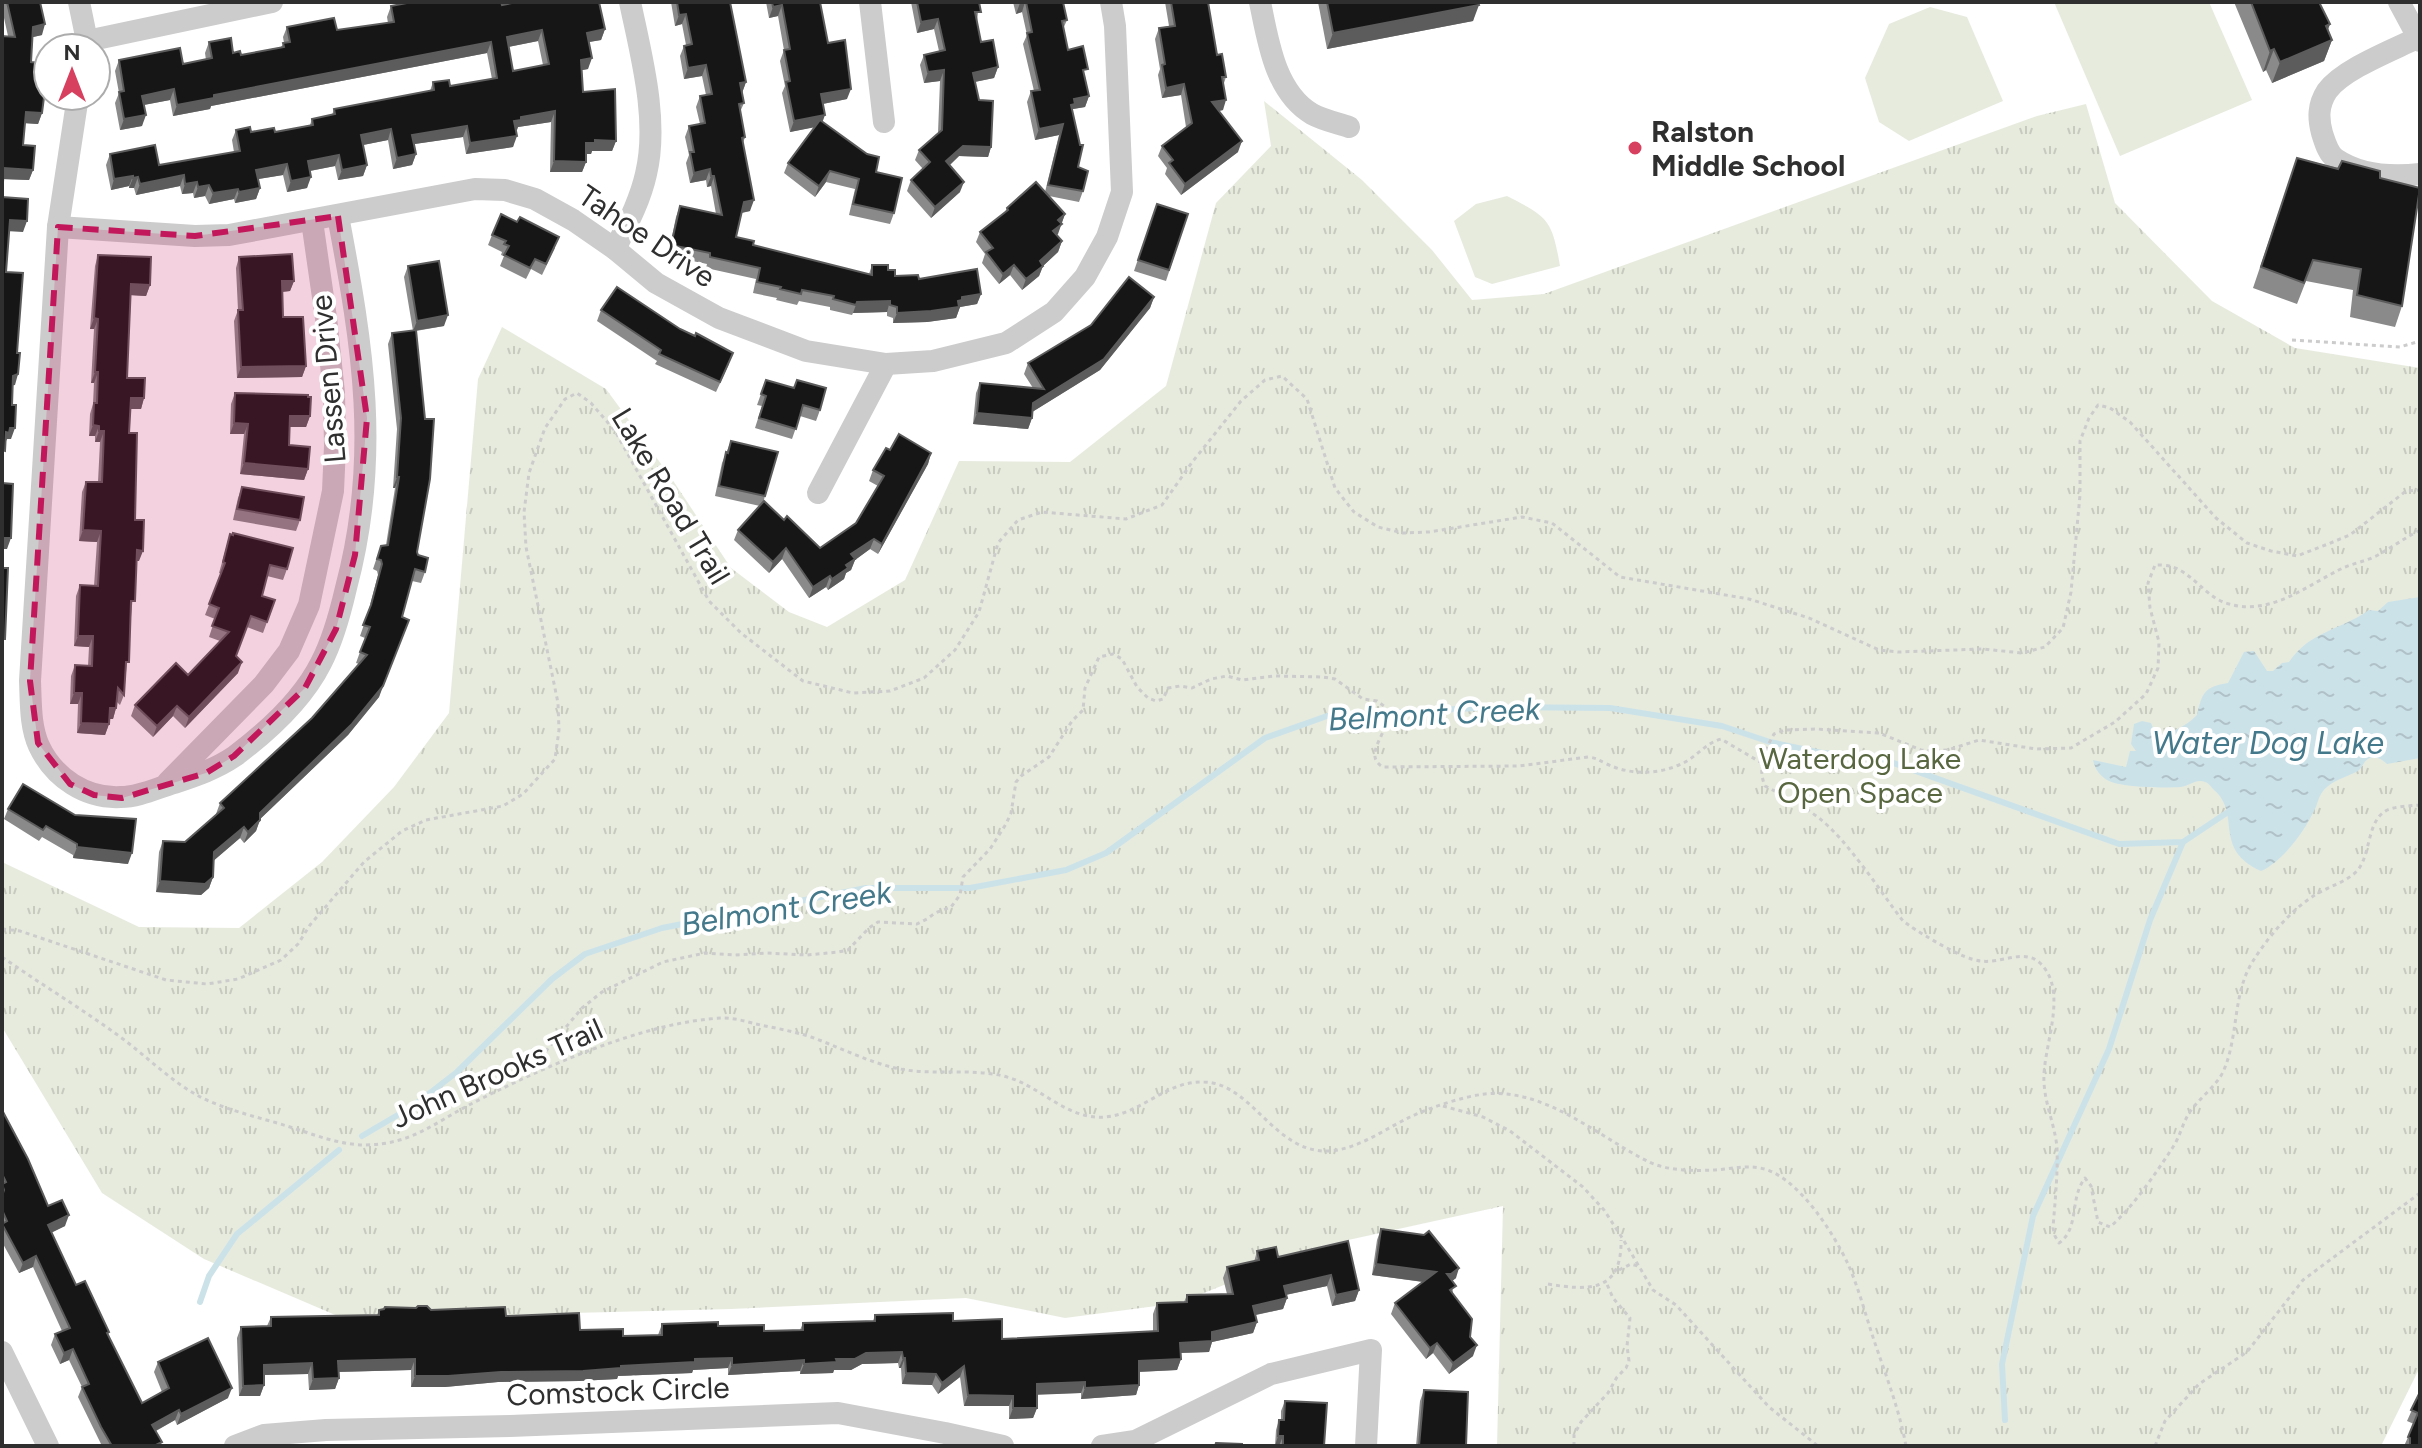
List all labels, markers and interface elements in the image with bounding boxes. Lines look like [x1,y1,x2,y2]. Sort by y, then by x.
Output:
north arrow [32,32,112,112]
text: N [63,39,81,66]
place label: Ralston Middle School [1651,113,1845,184]
marker: Ralston Middle School [1626,139,1644,157]
street label: Tahoe Drive [571,177,723,295]
street label: Lassen Drive [302,293,354,465]
street label: Lake Road Trail [604,401,738,591]
water label: Belmont Creek [1327,689,1543,739]
water label: Water Dog Lake [2152,724,2384,762]
park label: Waterdog Lake Open Space [1759,740,1961,811]
water label: Belmont Creek [678,872,895,943]
street label: John Brooks Trail [386,1010,608,1136]
street label: Comstock Circle [506,1369,730,1413]

